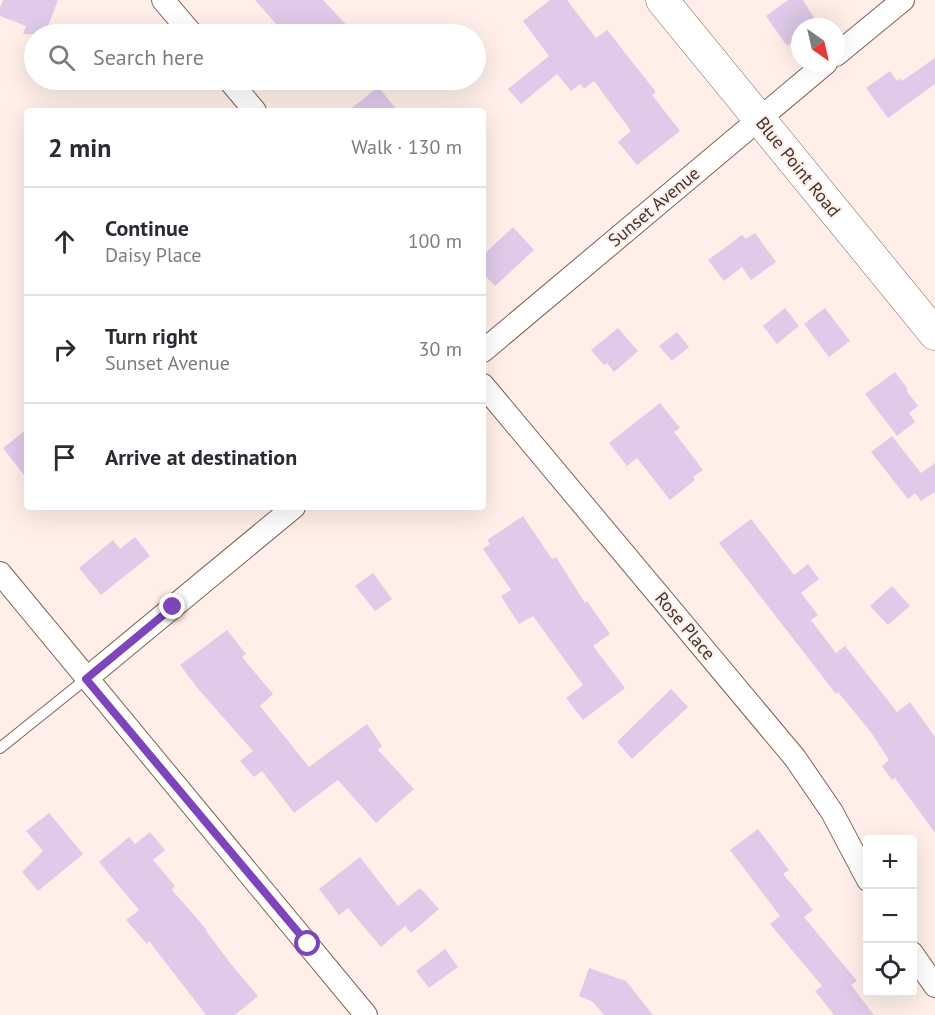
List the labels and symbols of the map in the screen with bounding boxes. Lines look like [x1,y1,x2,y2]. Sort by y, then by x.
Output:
north arrow [791,18,845,72]
street label: Blue Point Road [751,112,846,221]
street label: Sunset Avenue [603,162,704,252]
street label: Rose Place [650,587,721,665]
route end [159,593,185,619]
route start [294,930,320,956]

